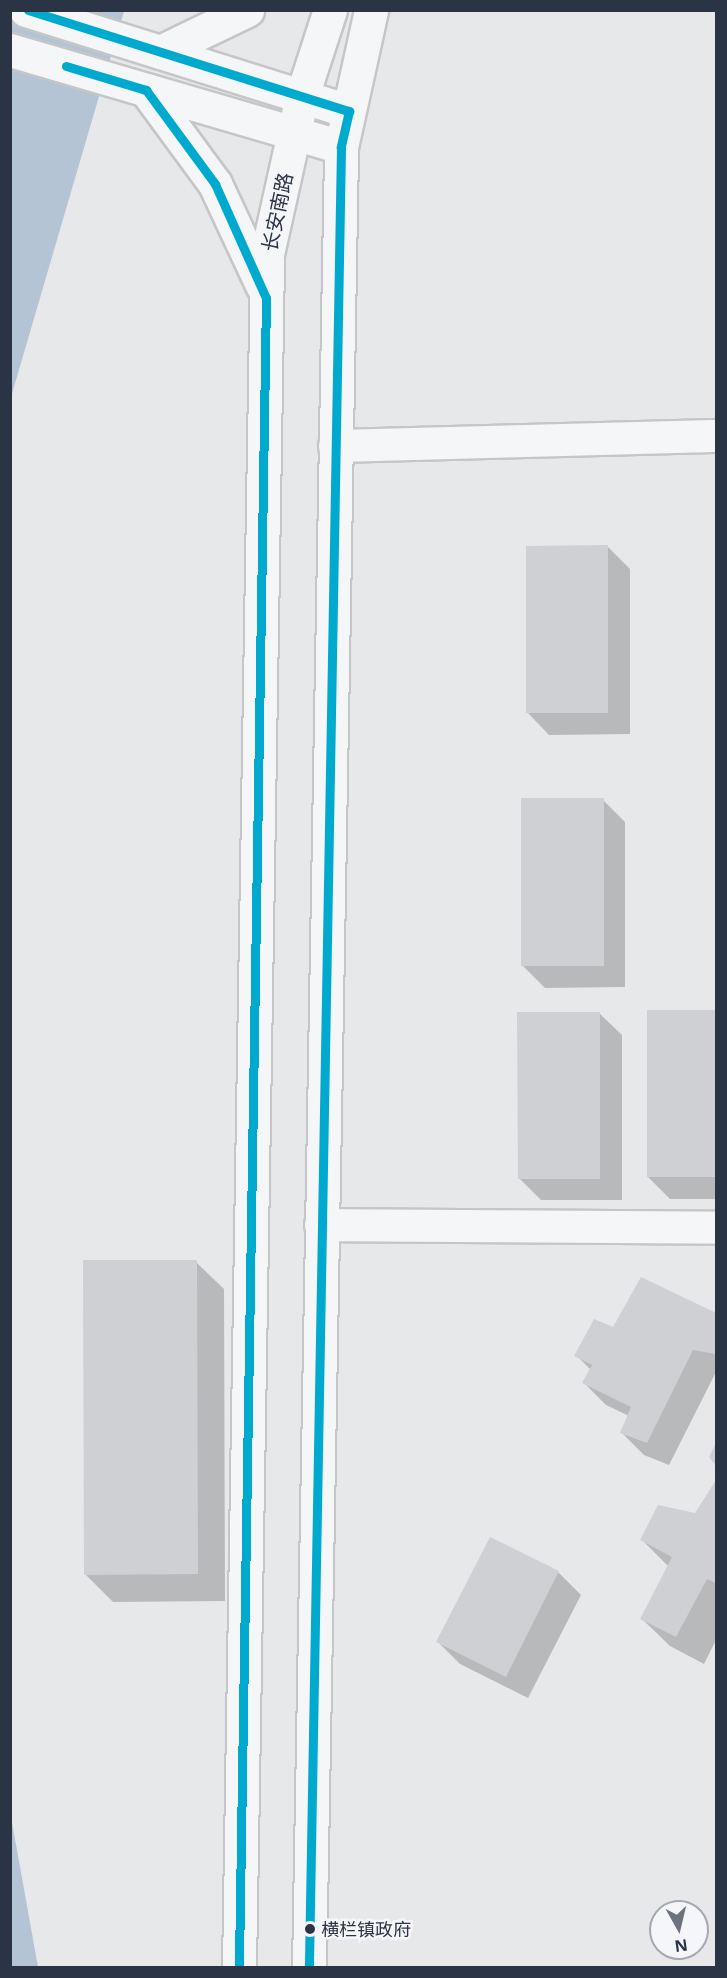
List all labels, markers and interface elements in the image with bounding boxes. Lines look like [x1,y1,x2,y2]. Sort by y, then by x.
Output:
street label: 长安南路 [257,170,297,254]
north arrow [649,1900,709,1960]
place label: 横栏镇政府 [321,1918,411,1940]
marker: 横栏镇政府 [304,1923,316,1935]
text: N [673,1934,689,1958]

